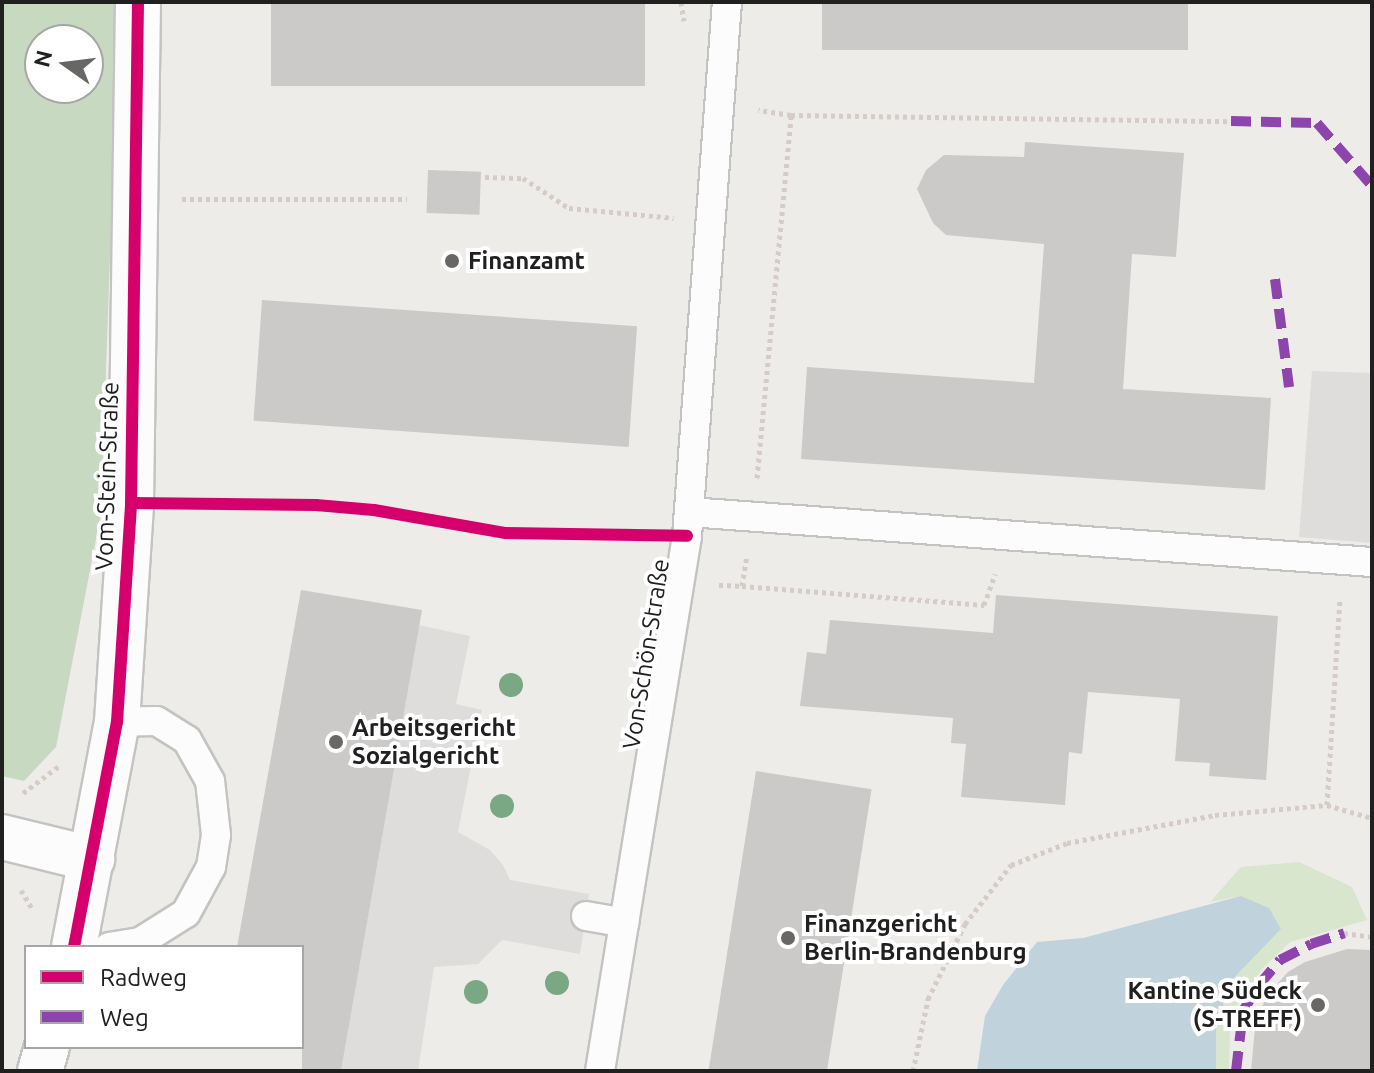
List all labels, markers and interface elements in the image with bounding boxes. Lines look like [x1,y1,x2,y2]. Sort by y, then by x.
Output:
north arrow [24,24,104,104]
text: N [28,48,56,70]
place label: Finanzamt [468,247,585,275]
marker: Finanzamt [443,252,461,270]
street label: Vom-Stein-Straße [89,381,125,571]
street label: Von-Schön-Straße [617,557,675,751]
place label: Arbeitsgericht Sozialgericht [352,714,516,770]
marker: Arbeitsgericht Sozialgericht [327,733,345,751]
place label: Finanzgericht Berlin-Brandenburg [804,910,1027,966]
marker: Finanzgericht Berlin-Brandenburg [779,929,797,947]
legend [24,945,304,1049]
text: Radweg [100,964,187,991]
place label: Kantine Südeck (S-TREFF) [1127,977,1302,1033]
marker: Kantine Südeck (S-TREFF) [1309,996,1327,1014]
text: Weg [100,1004,149,1031]

